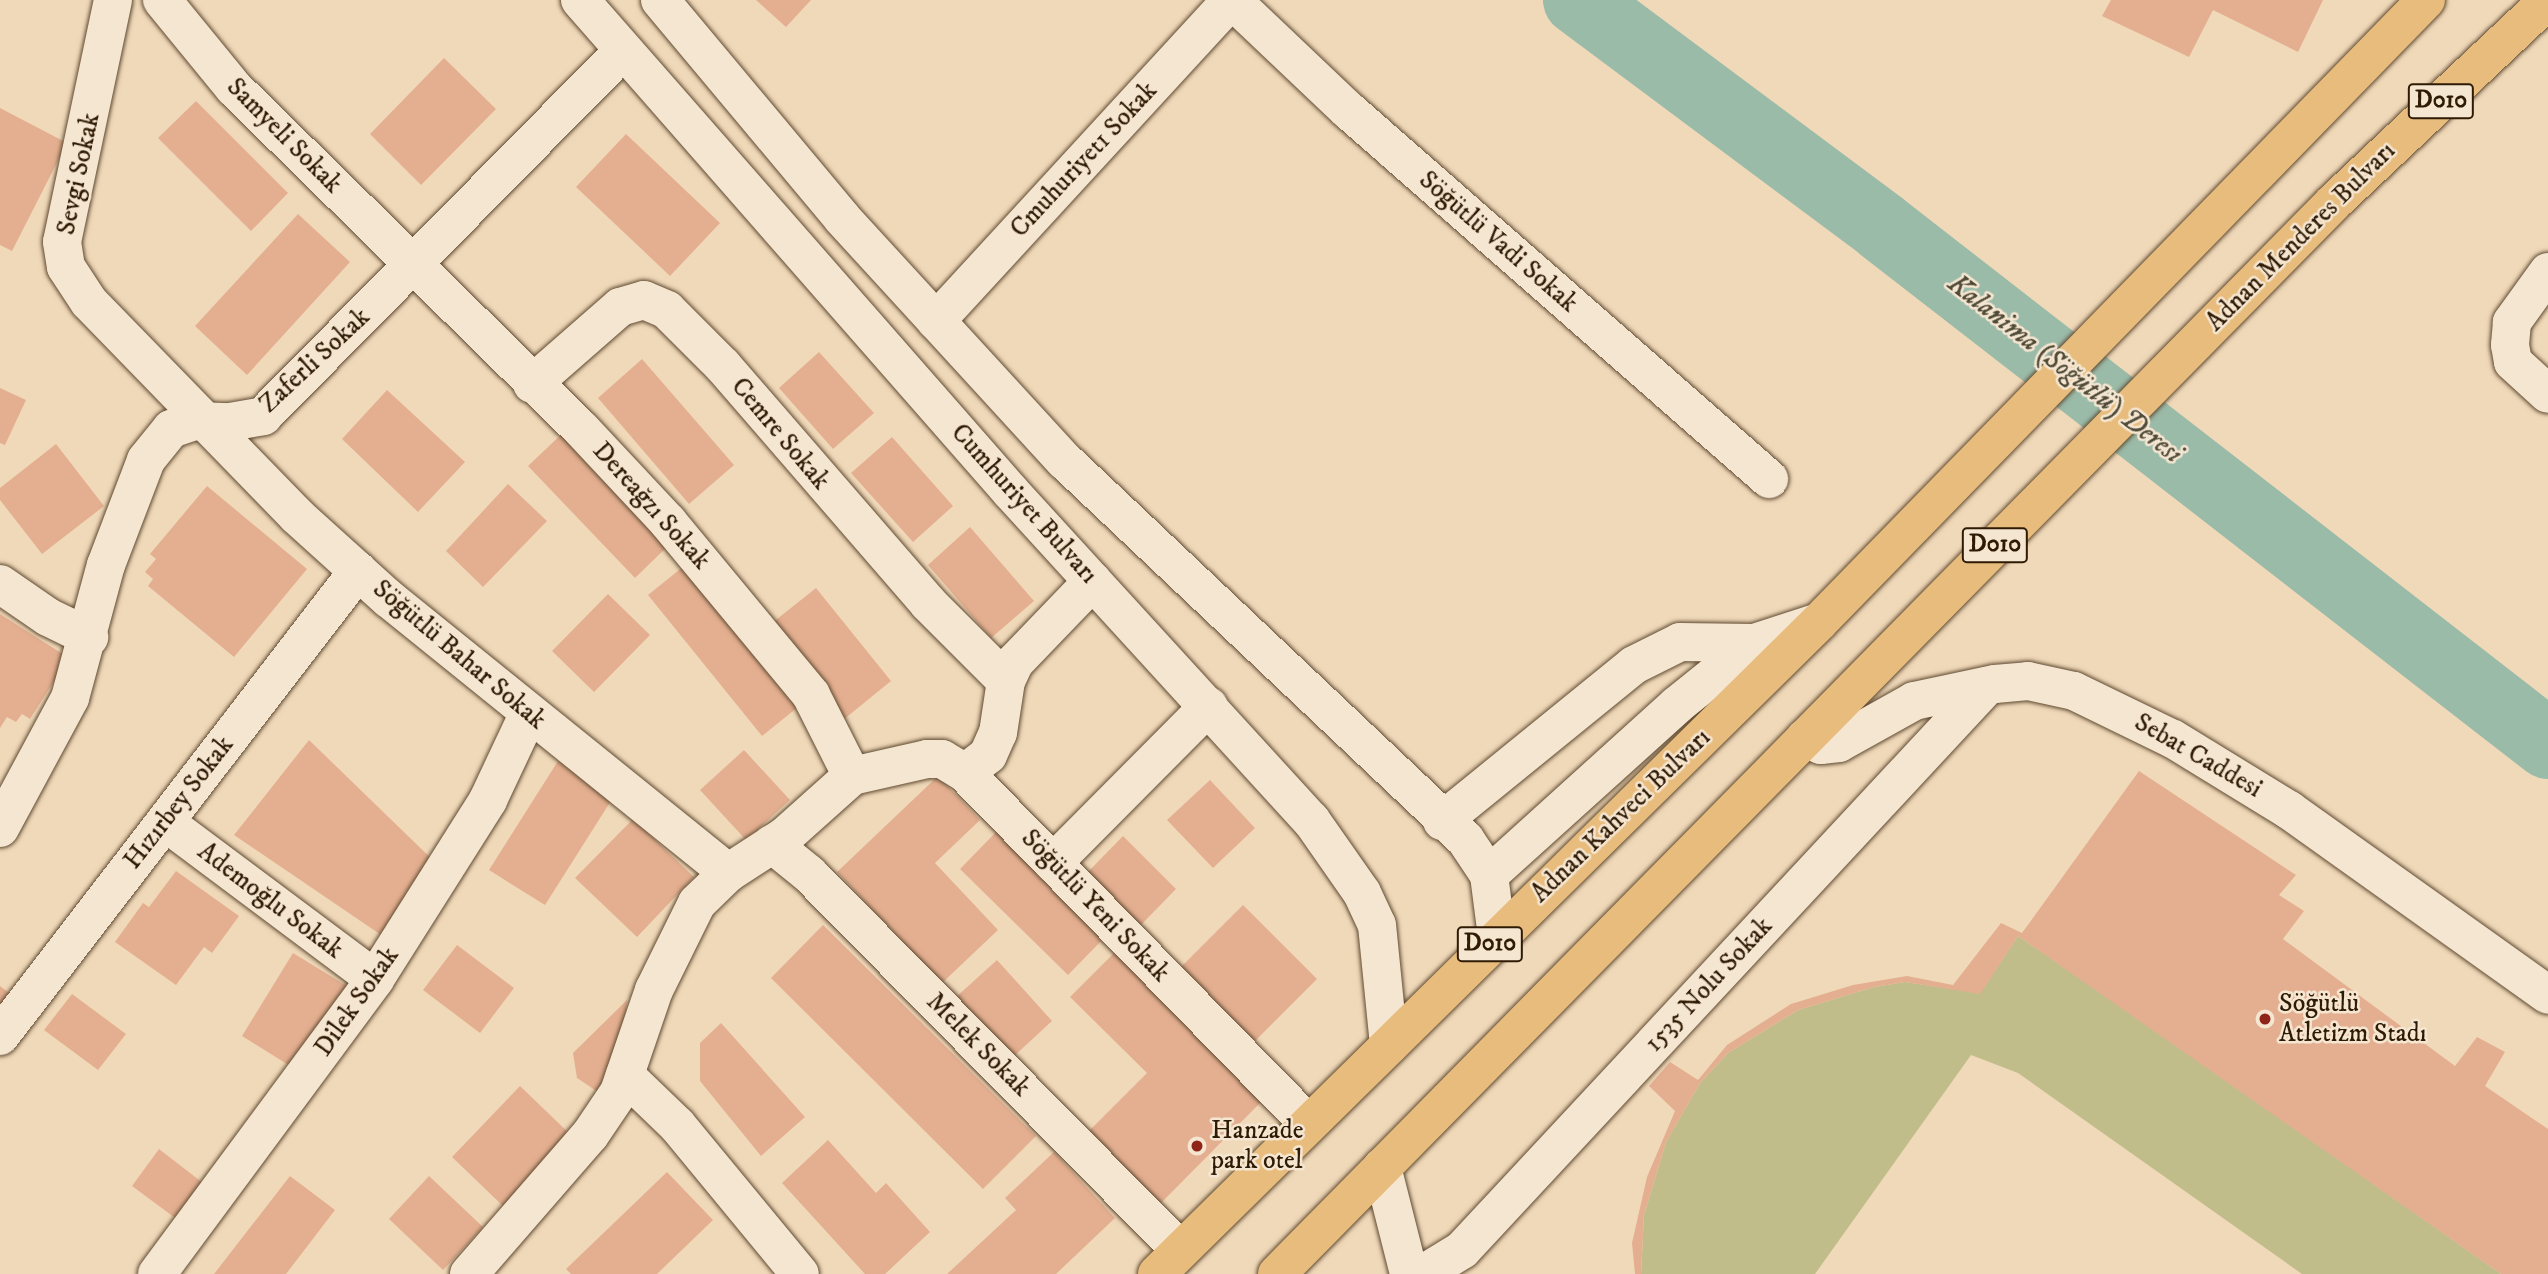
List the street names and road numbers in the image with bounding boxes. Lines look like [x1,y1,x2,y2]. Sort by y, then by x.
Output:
street label: Samyeli Sokak [220,72,348,200]
street label: Cmuhuriyet1 Sokak [1004,76,1164,244]
road number: D010 [2408,80,2474,122]
street label: Sevgi Sokak [51,110,107,238]
street label: Adnan Menderes Bulvarı [2200,136,2402,338]
street label: Söğütlü Vadi Sokak [1412,165,1584,319]
street label: Zaferli Sokak [253,302,377,420]
street label: Cemre Sokak [724,372,836,496]
street label: Cumhuriyet Bulvarı [944,418,1104,590]
street label: Dereağzı Sokak [586,436,716,576]
road number: D010 [1962,524,2028,566]
street label: Söğütlü Bahar Sokak [366,574,552,736]
street label: Sebat Caddesi [2129,707,2267,805]
street label: Adnan Kahveci Bulvarı [1525,722,1717,910]
street label: Hızırbey Sokak [117,730,241,876]
street label: Söğütlü Yeni Sokak [1014,823,1176,989]
street label: Ademoğlu Sokak [191,836,349,966]
street label: 1535 Nolu Sokak [1639,911,1779,1059]
road number: D010 [1457,924,1523,964]
street label: Dilek Sokak [308,941,406,1063]
street label: Melek Sokak [920,987,1036,1103]

